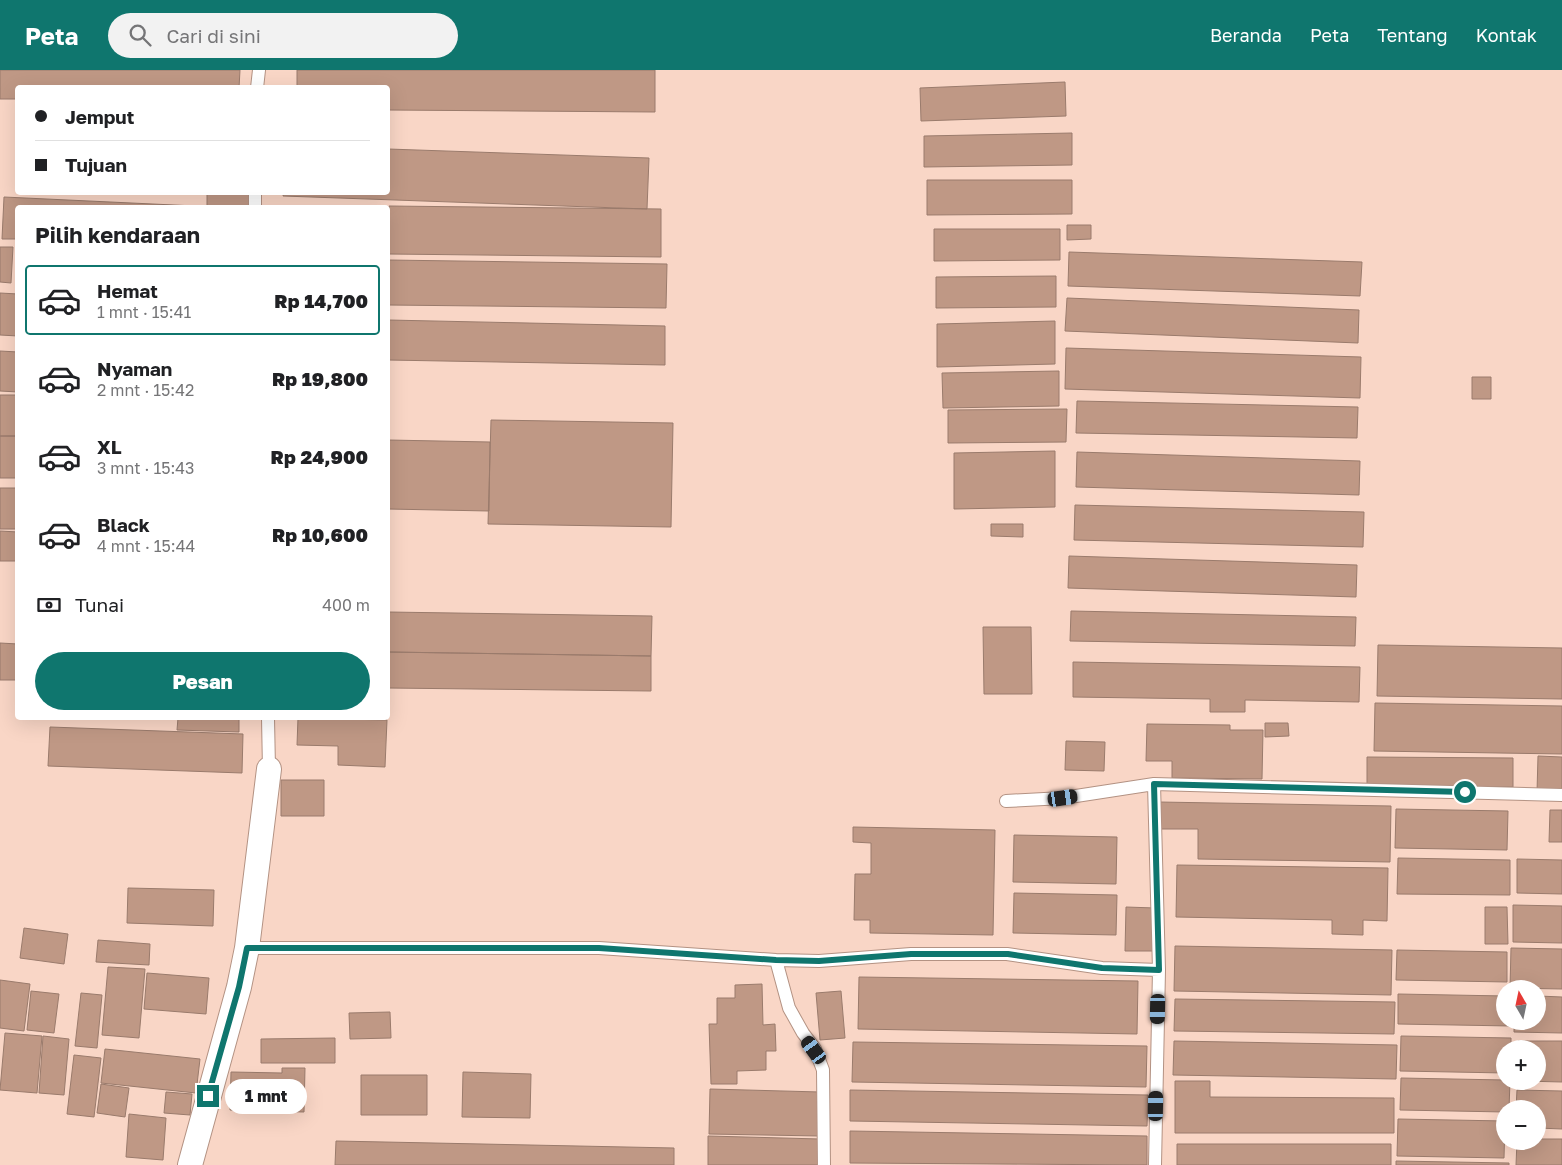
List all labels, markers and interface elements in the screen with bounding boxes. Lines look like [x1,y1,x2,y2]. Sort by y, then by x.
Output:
search box [108,13,458,58]
text: Peta [25,21,78,50]
icon: search [126,21,154,49]
text: Cari di sini [166,24,261,47]
text: Beranda [1210,24,1282,46]
text: Peta [1310,24,1349,46]
text: Tentang [1377,24,1448,46]
text: Kontak [1476,24,1537,46]
text: Jemput [65,105,134,128]
text: Tujuan [65,153,127,176]
text: Pilih kendaraan [35,221,200,248]
icon: car [37,278,82,323]
text: Hemat [97,279,158,302]
text: Rp 14,700 [274,289,368,312]
text: 1 mnt · 15:41 [97,302,191,322]
icon: car [37,356,82,401]
text: Nyaman [97,357,172,380]
text: Rp 19,800 [272,367,368,390]
text: 2 mnt · 15:42 [97,380,194,400]
icon: car [37,434,82,479]
text: XL [97,435,122,458]
text: Rp 24,900 [271,445,368,468]
text: 3 mnt · 15:43 [97,458,194,478]
icon: car [37,512,82,557]
text: Black [97,513,150,536]
text: Rp 10,600 [272,523,368,546]
text: 4 mnt · 15:44 [97,536,195,556]
icon: cash [35,591,63,619]
text: Tunai [75,593,124,616]
text: 400 m [322,595,370,615]
button: Pesan [35,652,370,710]
route start [1454,781,1476,803]
car [1047,788,1078,808]
north arrow [1496,980,1546,1030]
map controls [1496,980,1546,1150]
car [1150,994,1165,1024]
car [799,1033,828,1067]
button: + [1496,1040,1546,1090]
callout: 1 mnt [226,1078,308,1114]
route end [197,1085,219,1107]
text: 1 mnt [245,1086,287,1106]
car [1148,1091,1163,1121]
button: − [1496,1100,1546,1150]

